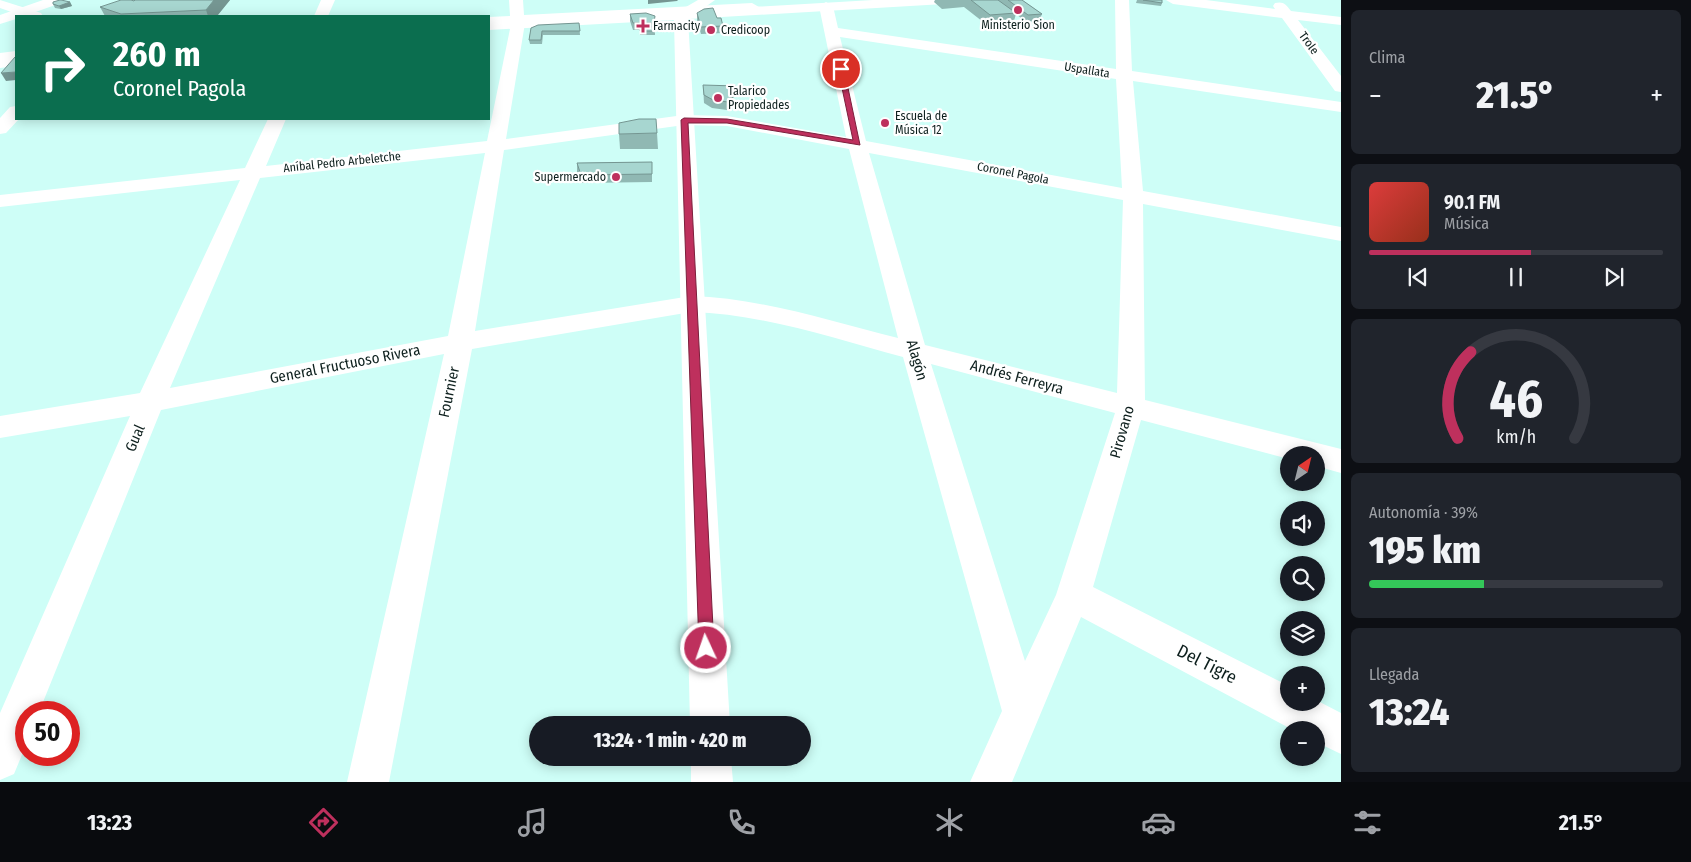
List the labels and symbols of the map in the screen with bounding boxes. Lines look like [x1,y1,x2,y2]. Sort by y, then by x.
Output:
marker: Ministerio Sion [1012,4,1024,16]
place label: Ministerio Sion [981,18,1055,32]
place label: Farmacity [653,19,701,33]
marker: Farmacity [637,20,649,32]
place label: Credicoop [721,23,770,37]
marker: Credicoop [705,24,717,36]
street label: Trole [1296,29,1322,57]
pin [820,48,862,90]
street label: Uspallata [1063,59,1111,81]
place label: Talarico Propiedades [728,84,789,112]
marker: Talarico Propiedades [712,92,724,104]
place label: Escuela de Música 12 [895,109,947,137]
marker: Escuela de Música 12 [879,117,891,129]
street label: Aníbal Pedro Arbeletche [283,149,402,175]
street label: Coronel Pagola [976,159,1050,187]
place label: Supermercado [535,170,606,184]
marker: Supermercado [610,171,622,183]
street label: Alagón [903,338,931,382]
street label: General Fructuoso Rivera [268,341,422,387]
street label: Andrés Ferreyra [968,356,1066,398]
street label: Fournier [435,364,463,419]
street label: Pirovano [1106,404,1138,460]
street label: Gual [121,422,149,454]
north arrow [1280,446,1325,491]
position arrow [679,621,731,673]
street label: Del Tigre [1173,640,1241,688]
speed limit sign: 50 [15,701,80,766]

